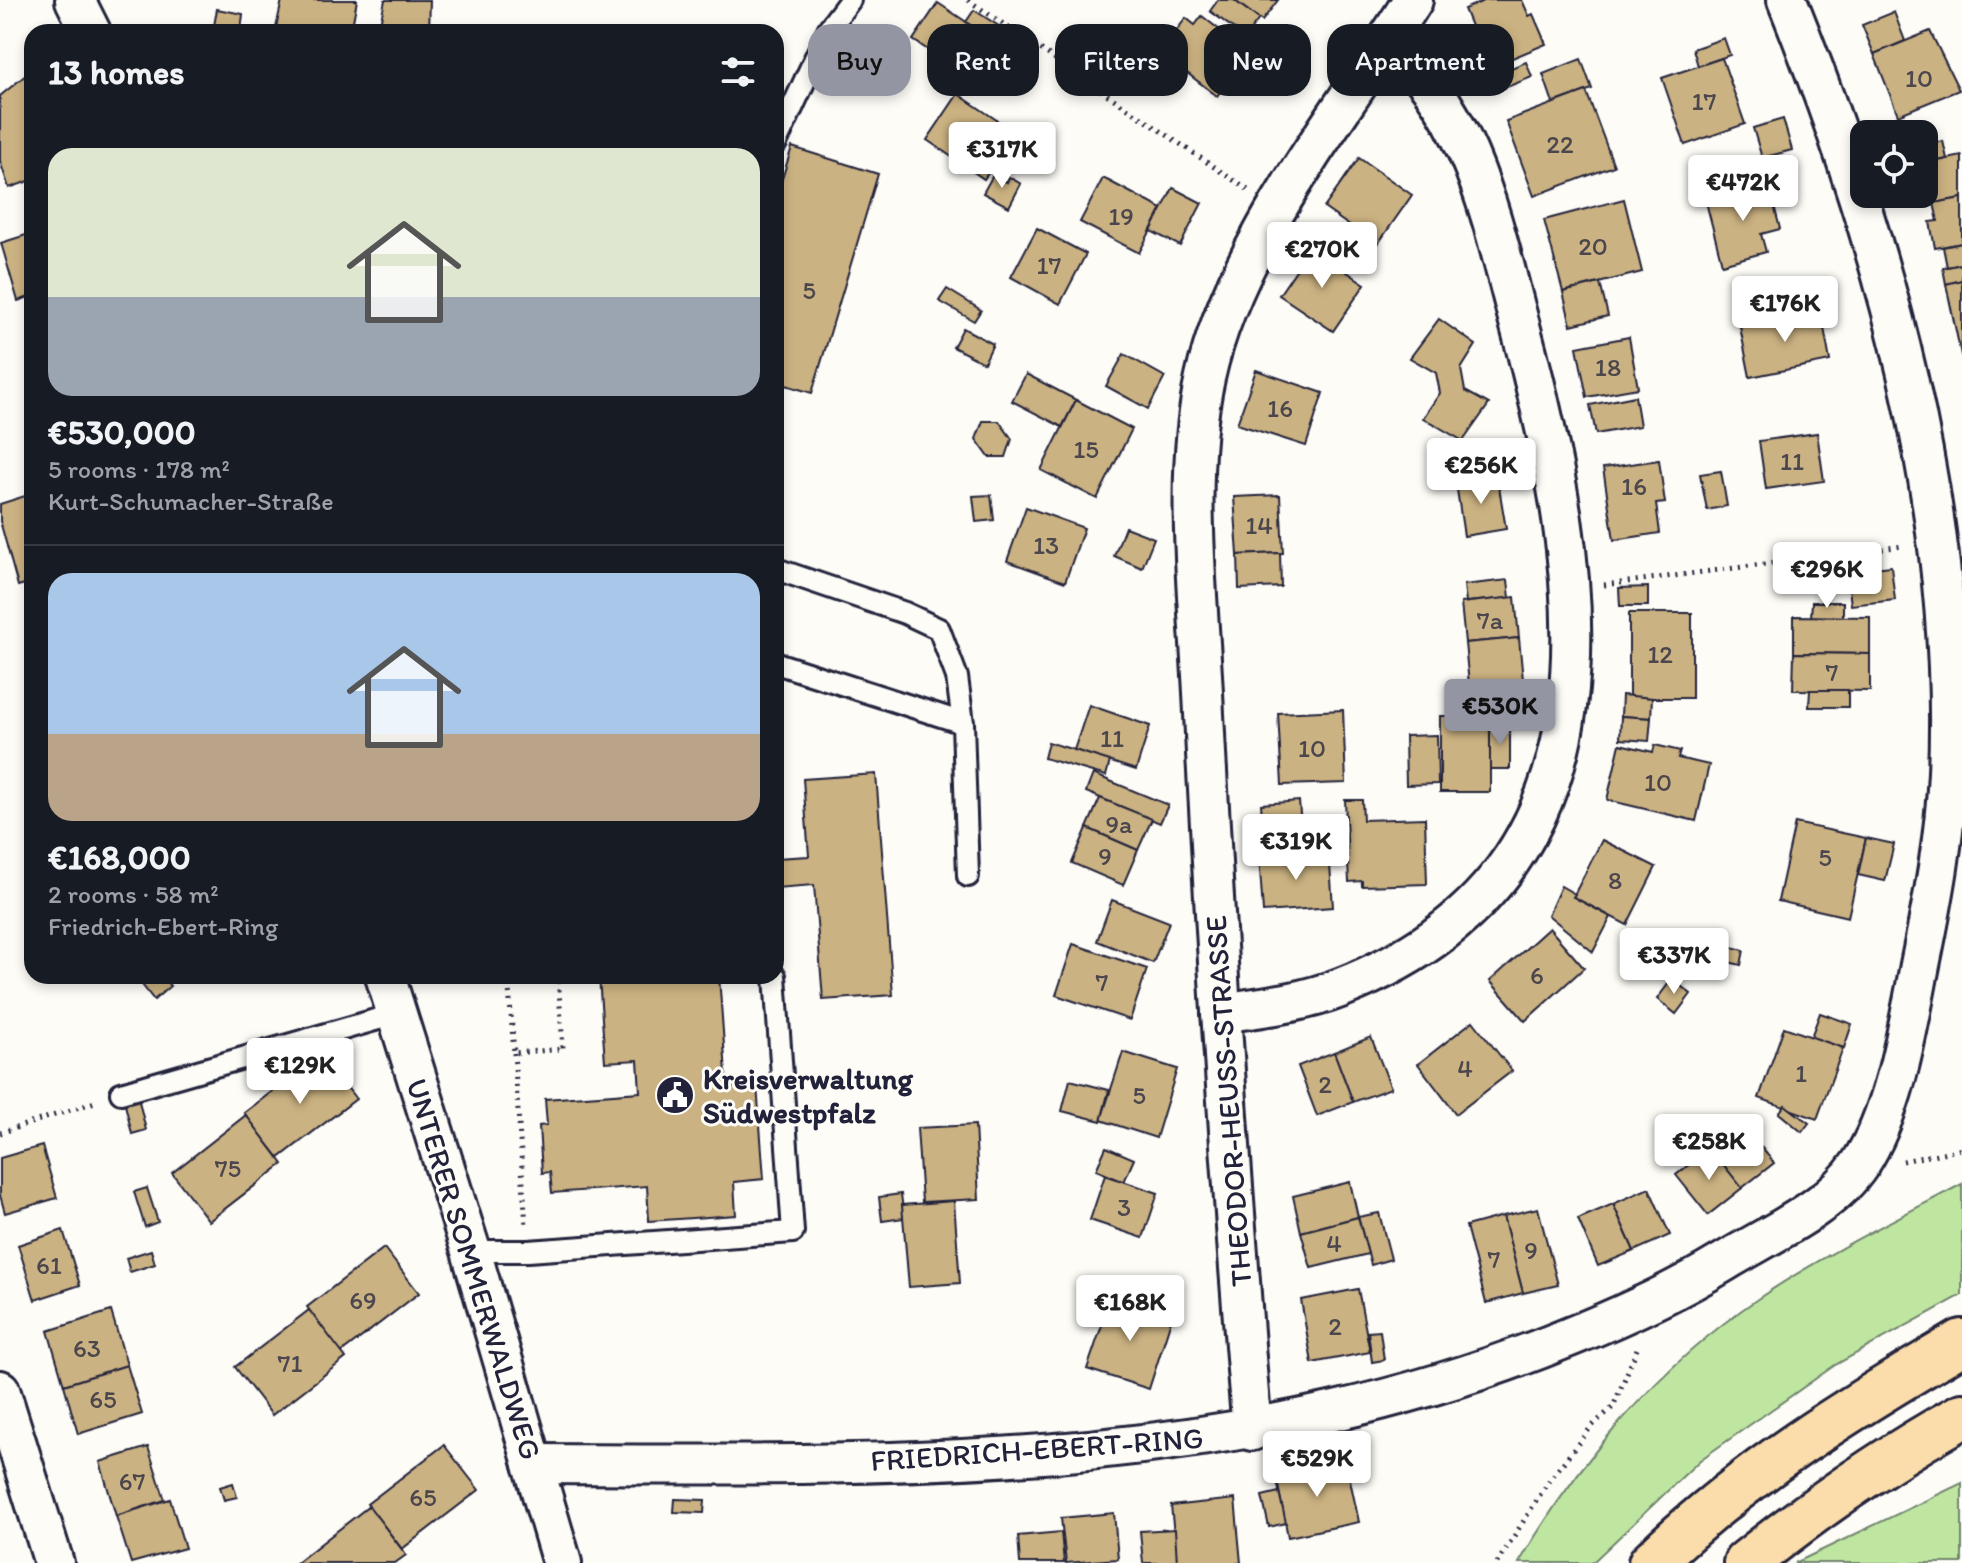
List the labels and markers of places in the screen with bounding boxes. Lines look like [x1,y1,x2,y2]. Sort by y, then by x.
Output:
pin: €317K [946,122,1058,190]
pin: €472K [1687,155,1799,223]
pin: €270K [1266,222,1378,290]
pin: €176K [1729,276,1841,344]
pin: €256K [1425,438,1537,506]
pin: €296K [1771,542,1883,610]
pin: €530K [1444,679,1556,747]
pin: €319K [1240,814,1352,882]
pin: €337K [1618,928,1730,996]
pin: €129K [244,1038,356,1106]
place label: Kreisverwaltung Südwestpfalz [703,1060,914,1131]
public building icon: Kreisverwaltung Südwestpfalz [654,1074,696,1116]
pin: €258K [1653,1114,1765,1182]
pin: €168K [1074,1275,1186,1343]
pin: €529K [1261,1431,1373,1499]

